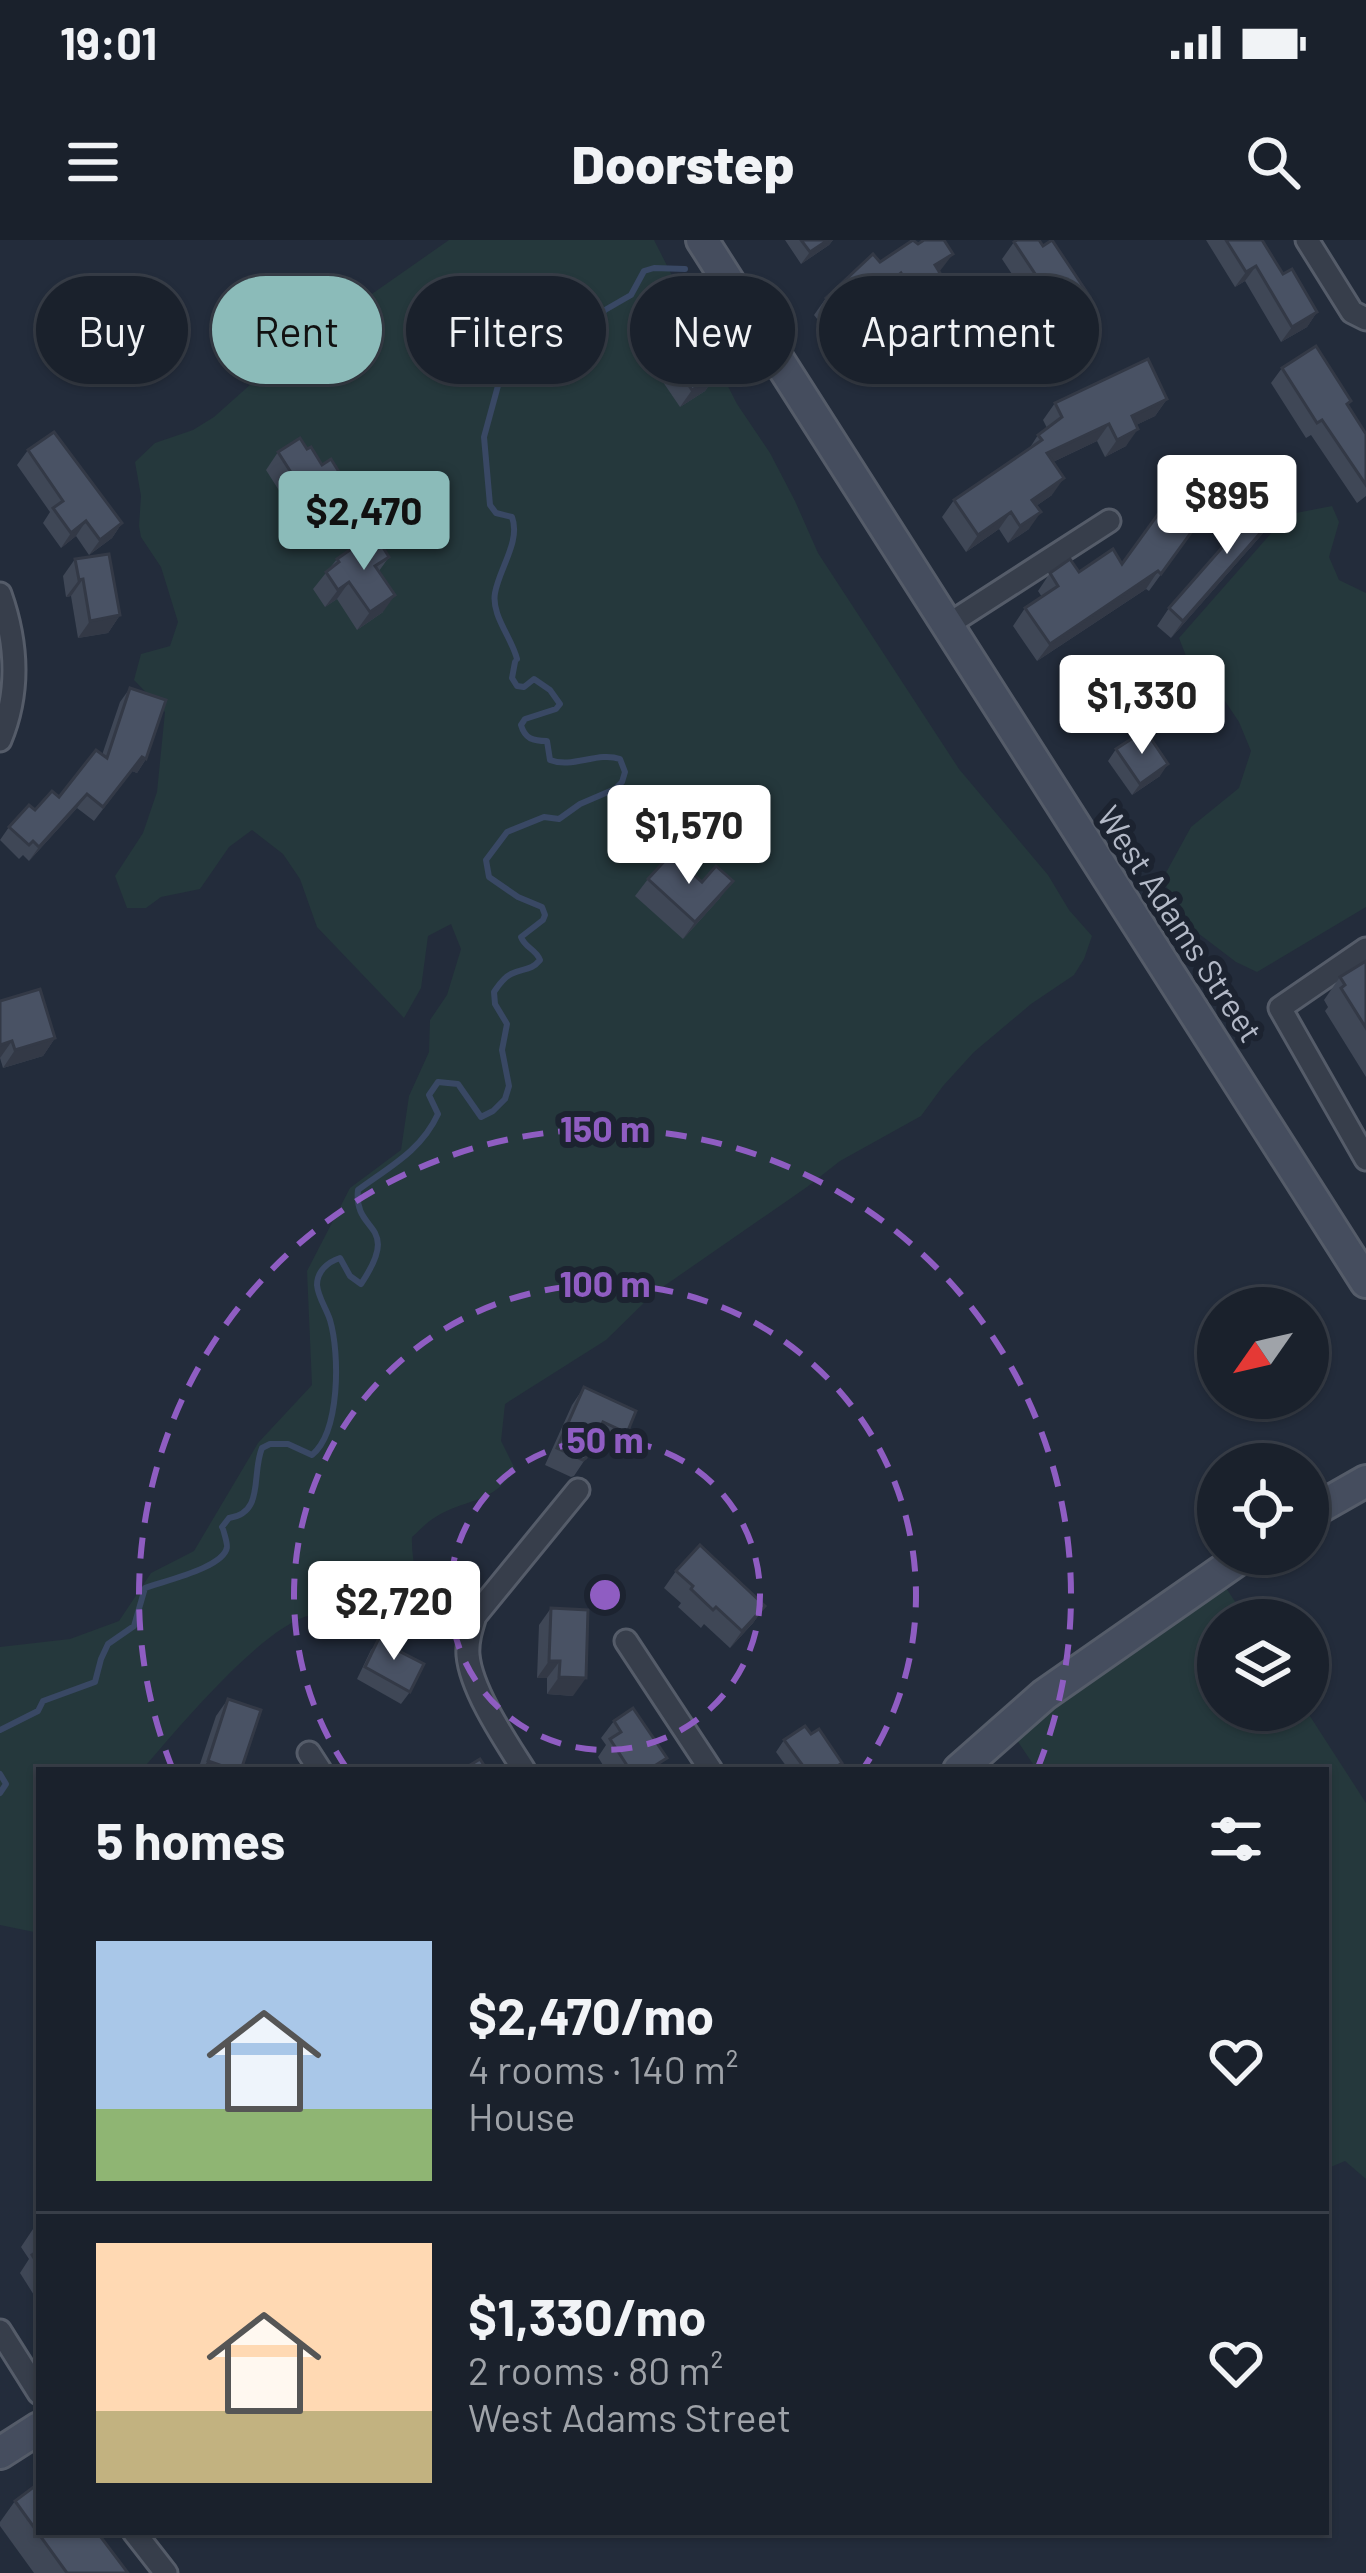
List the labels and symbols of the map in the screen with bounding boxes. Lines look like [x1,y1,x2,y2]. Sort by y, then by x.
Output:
pin: $895 [1156,455,1298,557]
pin: $2,470 [266,471,462,573]
pin: $1,330 [1044,655,1240,757]
pin: $1,570 [591,785,787,887]
street label: West Adams Street [1090,798,1272,1049]
text: 150 m [560,1106,650,1149]
text: 100 m [559,1261,651,1304]
north arrow [1197,1287,1329,1419]
text: 50 m [566,1417,644,1460]
pin: $2,720 [296,1561,492,1663]
centre of rings [584,1574,626,1616]

